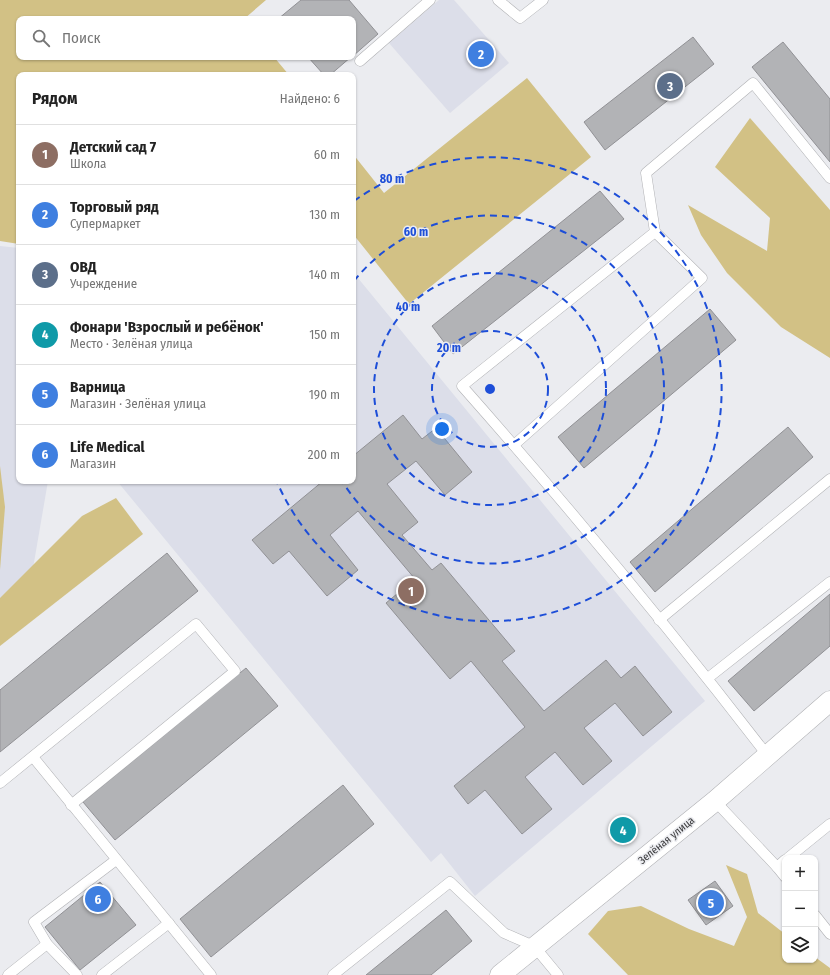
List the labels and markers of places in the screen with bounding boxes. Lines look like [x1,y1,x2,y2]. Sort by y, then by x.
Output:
pin: 2 [468,39,494,69]
pin: 3 [657,71,683,101]
centre of rings [483,382,497,396]
pin: 1 [398,576,424,606]
pin: 4 [610,815,636,845]
pin: 6 [85,884,111,914]
pin: 5 [698,888,724,918]

